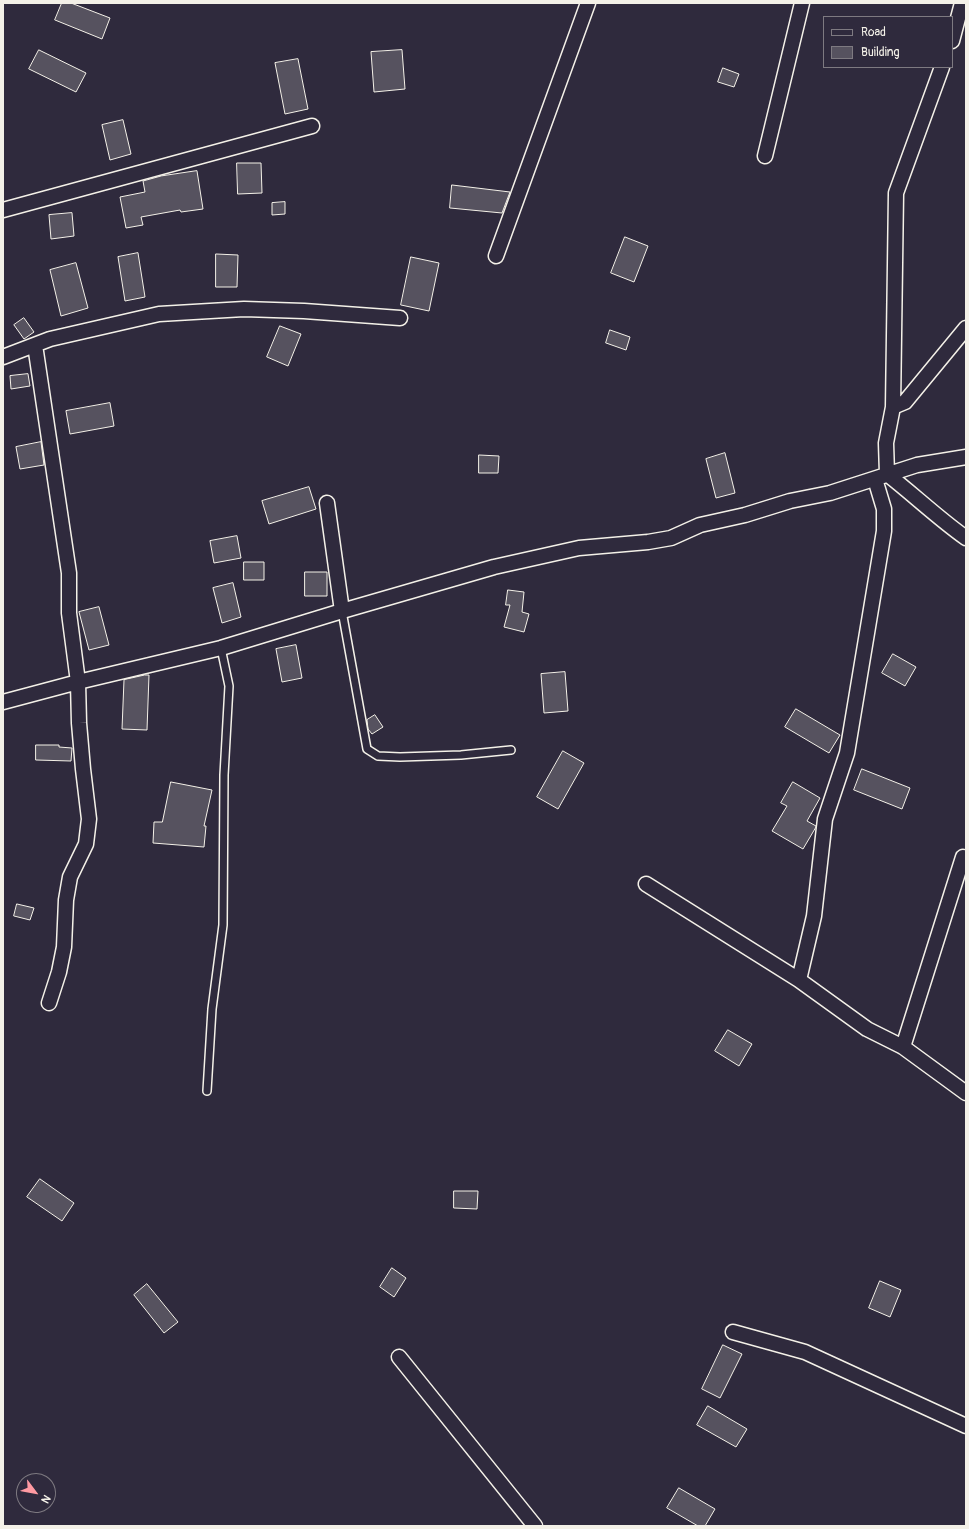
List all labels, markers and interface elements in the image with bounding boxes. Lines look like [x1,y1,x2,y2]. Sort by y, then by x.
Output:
legend [823,16,953,68]
text: Road [861,25,886,40]
text: Building [861,45,900,60]
north arrow [16,1473,56,1513]
text: N [38,1492,53,1506]

